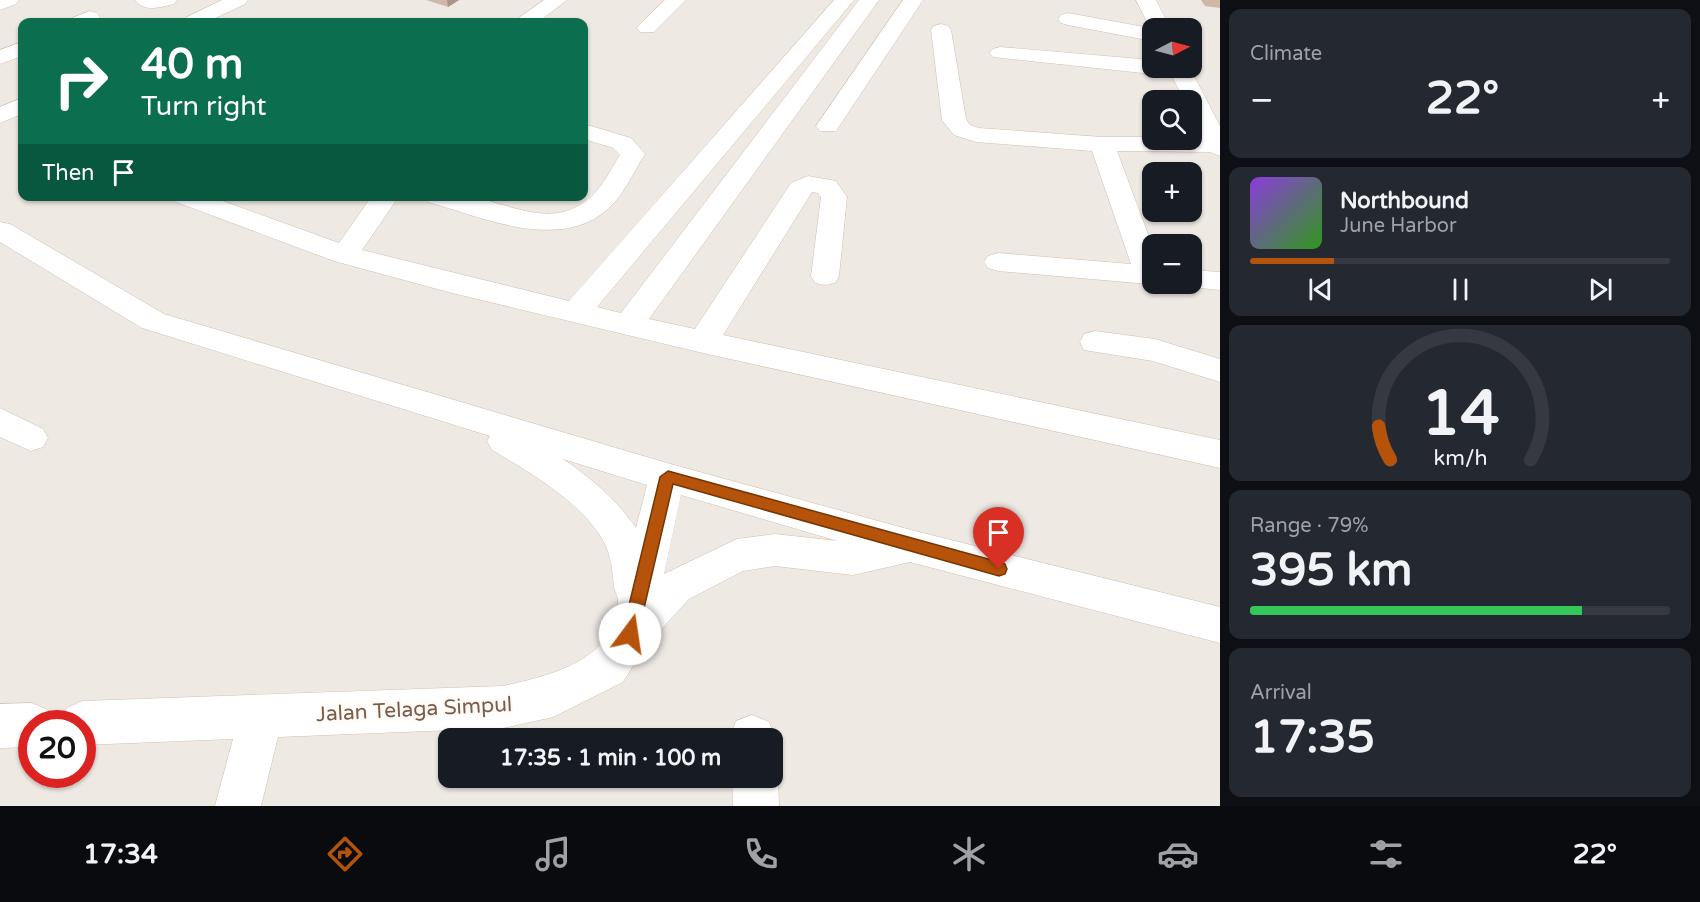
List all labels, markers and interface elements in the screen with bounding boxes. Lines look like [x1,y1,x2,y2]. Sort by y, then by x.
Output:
north arrow [1142,18,1202,78]
map controls [1142,18,1202,294]
text: 40 m [141,39,243,90]
icon: right [42,42,120,120]
text: Climate [1250,42,1322,66]
text: 22° [1426,72,1499,126]
text: − [1250,81,1274,120]
text: + [1651,81,1670,120]
text: Turn right [141,90,267,123]
button: search [1142,90,1202,150]
icon: arrive [107,156,140,189]
text: Then [42,160,95,186]
button: + [1142,162,1202,222]
text: Northbound [1340,188,1469,214]
text: June Harbor [1340,214,1457,238]
button: − [1142,234,1202,294]
icon: previous [1304,273,1337,306]
icon: pause [1444,273,1477,306]
icon: next [1584,273,1617,306]
text: 14 [1421,377,1499,452]
text: km/h [1433,445,1487,471]
pin [973,507,1024,569]
text: Range · 79% [1250,514,1369,538]
icon: arrive [982,516,1015,549]
text: 395 km [1250,544,1412,598]
position arrow [598,602,662,666]
text: Arrival [1250,681,1312,705]
street label: Jalan Telaga Simpul [315,692,513,727]
speed limit sign: 20 [18,710,96,788]
text: 17:35 [1250,711,1375,765]
text: 17:35 · 1 min · 100 m [500,745,721,771]
icon: directions [324,833,366,875]
icon: music [532,833,574,875]
icon: phone [740,833,782,875]
icon: climate [948,833,990,875]
icon: car [1157,833,1199,875]
icon: filters [1365,833,1407,875]
text: 17:34 [83,838,158,871]
text: 22° [1573,838,1617,871]

